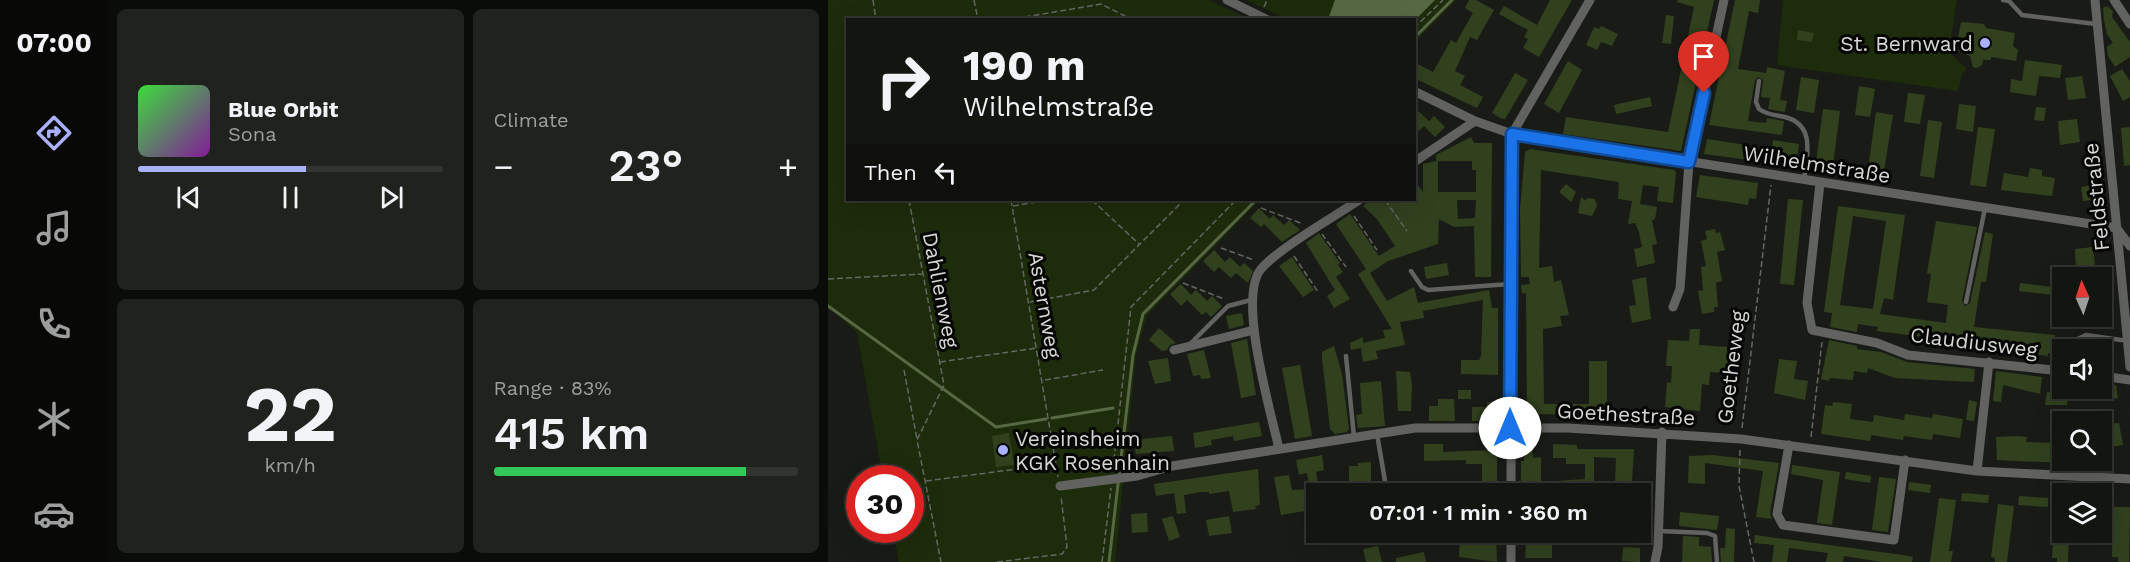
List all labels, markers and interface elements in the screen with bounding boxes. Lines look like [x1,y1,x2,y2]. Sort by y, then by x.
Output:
text: 07:00 [16,27,92,59]
pin [1678,31,1729,93]
place label: St. Bernward [1840,31,1973,56]
marker: St. Bernward [1978,36,1992,50]
icon: arrive [1687,40,1720,73]
text: 190 m [963,41,1086,90]
icon: right [864,42,942,120]
text: Wilhelmstraße [963,91,1154,123]
text: Blue Orbit [228,97,338,122]
text: Climate [494,108,569,132]
icon: directions [33,112,75,154]
text: Sona [228,122,277,146]
text: 23° [608,139,683,192]
street label: Wilhelmstraße [1742,140,1892,188]
street label: Feldstraße [2078,142,2114,252]
text: − [494,147,513,186]
text: + [778,147,798,186]
icon: left [929,156,962,189]
text: Then [864,160,917,185]
icon: previous [172,181,205,214]
icon: pause [274,181,307,214]
icon: next [375,181,408,214]
icon: music [33,207,75,249]
street label: Dahlienweg [918,230,965,351]
street label: Asternweg [1023,250,1067,361]
north arrow [2052,267,2112,327]
map controls [2052,267,2112,543]
icon: phone [33,303,75,345]
street label: Goetheweg [1712,308,1750,425]
street label: Claudiusweg [1909,322,2040,362]
button: sound [2052,339,2112,399]
text: 22 [244,368,337,460]
text: Range · 83% [494,376,612,400]
position arrow [1478,396,1542,460]
icon: climate [33,398,75,440]
street label: Goethestraße [1556,398,1696,430]
text: 415 km [494,407,649,460]
button: search [2052,411,2112,471]
place label: Vereinsheim KGK Rosenhain [1015,426,1170,475]
marker: Vereinsheim KGK Rosenhain [996,443,1010,457]
text: km/h [264,453,316,477]
speed limit sign: 30 [846,465,924,543]
button: layers [2052,483,2112,543]
icon: car [33,493,75,535]
text: 07:01 · 1 min · 360 m [1369,500,1588,525]

